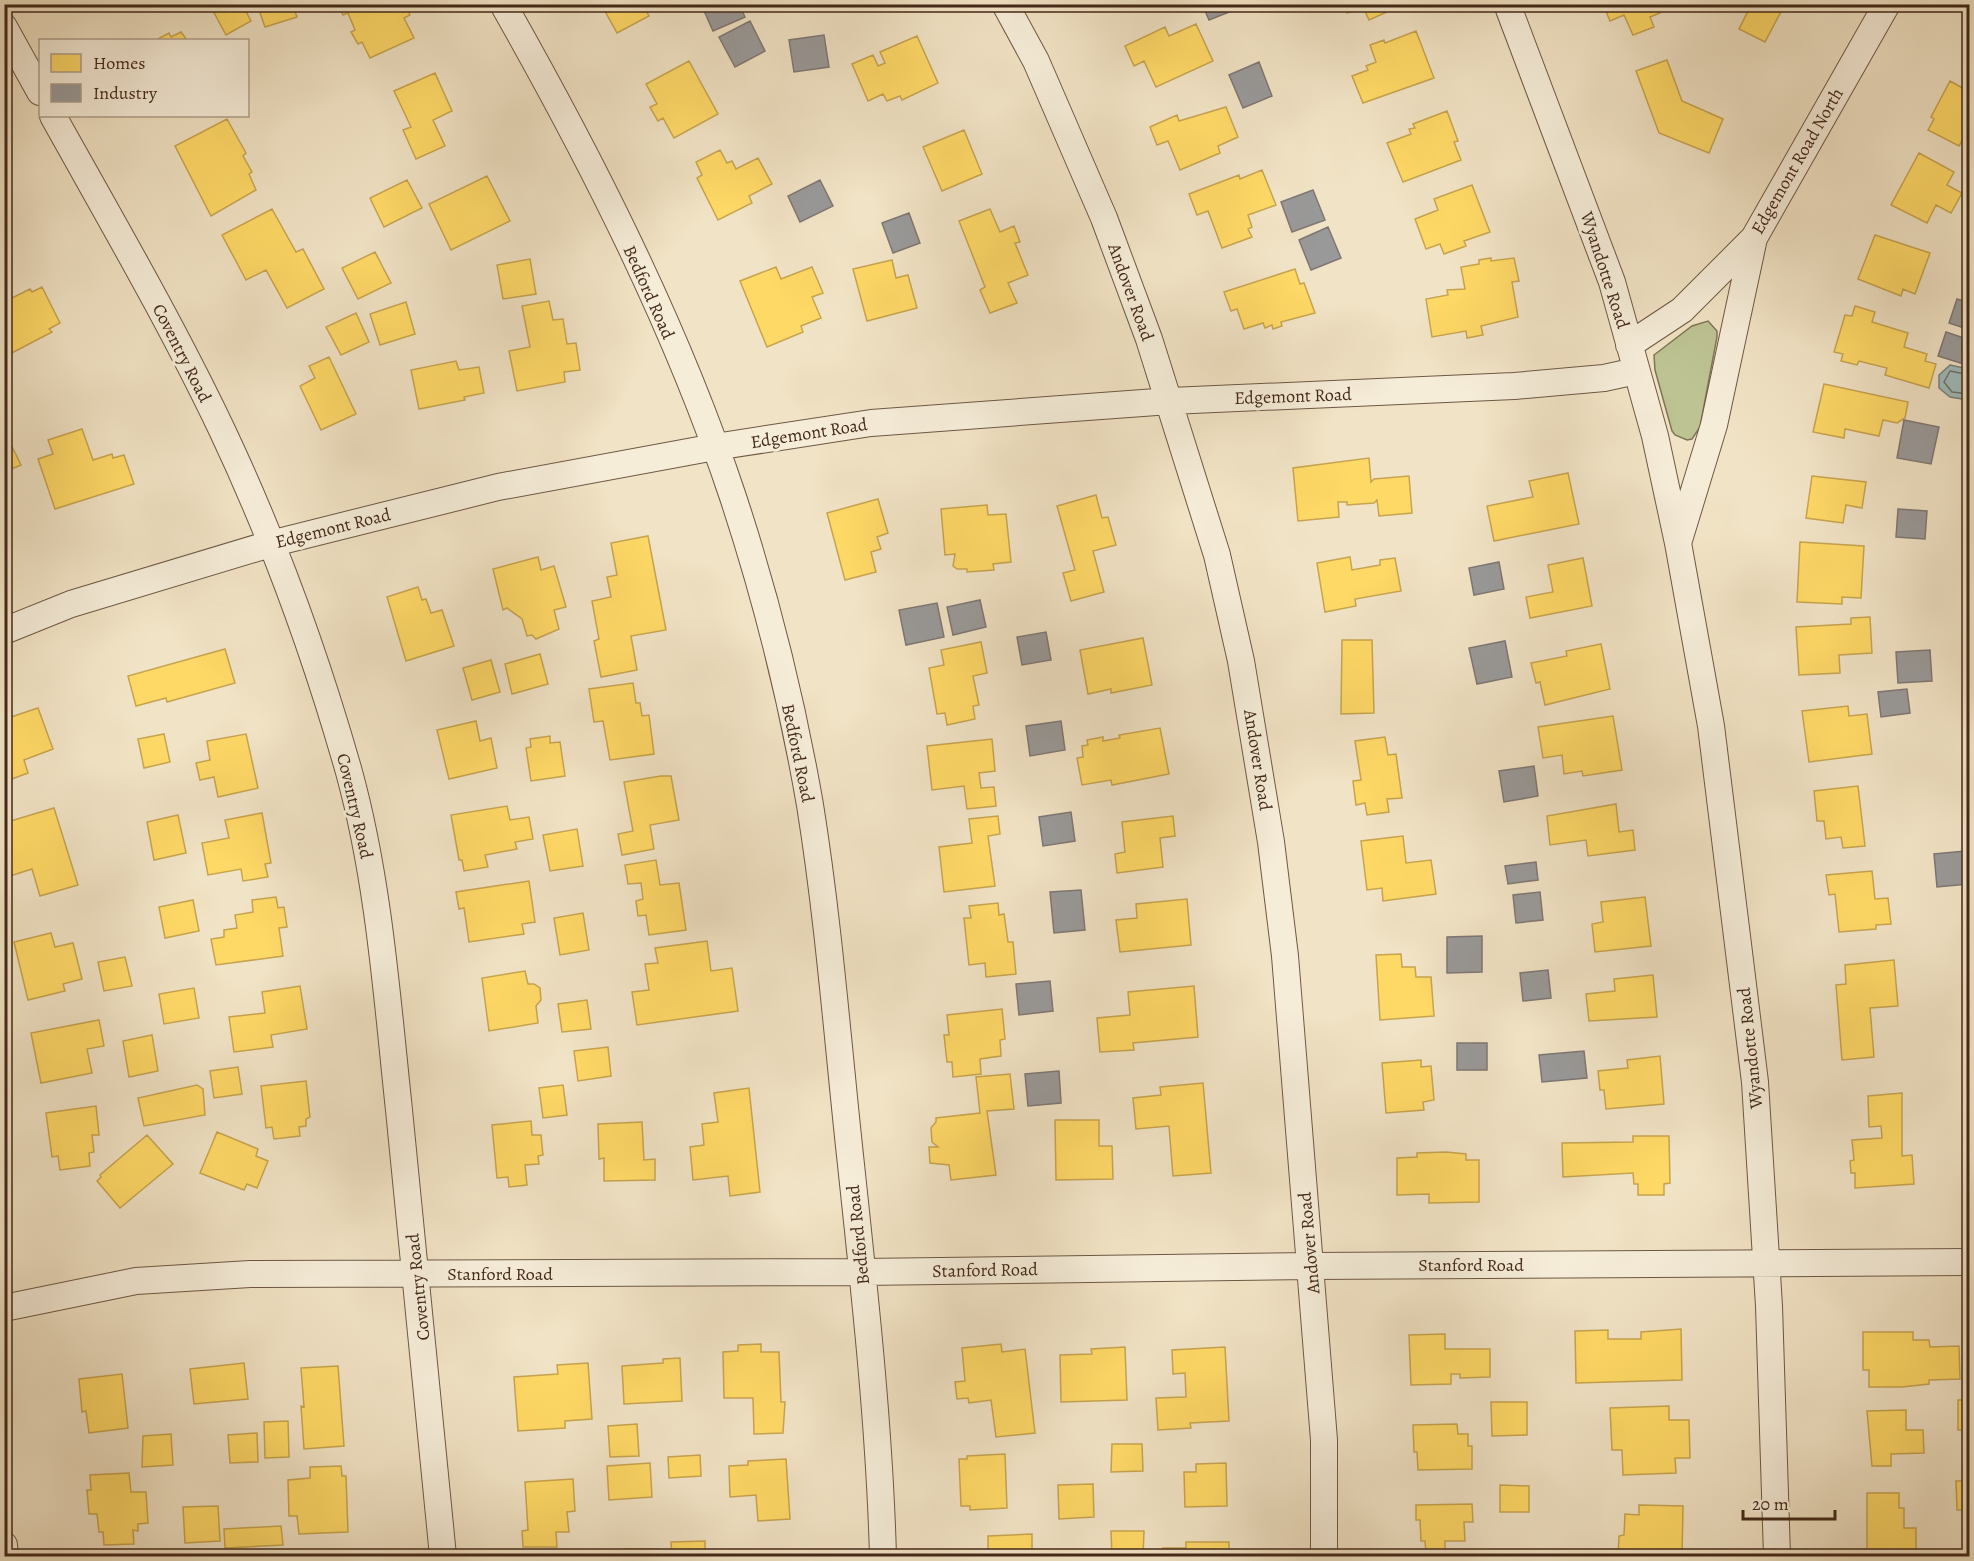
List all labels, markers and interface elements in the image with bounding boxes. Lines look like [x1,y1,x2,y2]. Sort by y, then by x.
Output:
legend [39,39,249,117]
text: Homes [93,51,145,75]
text: Industry [93,81,158,105]
street label: Edgemont Road North [1745,83,1849,239]
street label: Wyandotte Road [1574,207,1635,332]
street label: Andover Road [1102,239,1160,344]
street label: Bedford Road [618,241,680,343]
street label: Coventry Road [147,300,217,407]
street label: Edgemont Road [1234,382,1353,410]
street label: Edgemont Road [749,412,869,454]
street label: Edgemont Road [273,502,393,554]
street label: Bedford Road [776,701,820,805]
street label: Andover Road [1238,707,1278,813]
street label: Coventry Road [331,751,379,861]
street label: Wyandotte Road [1732,986,1768,1111]
street label: Bedford Road [841,1184,875,1286]
street label: Andover Road [1293,1191,1325,1296]
street label: Coventry Road [400,1232,436,1342]
street label: Stanford Road [1418,1253,1524,1277]
street label: Stanford Road [932,1257,1038,1283]
street label: Stanford Road [447,1262,553,1286]
scale bar [1743,1483,1834,1521]
text: 20 m [1752,1492,1789,1516]

